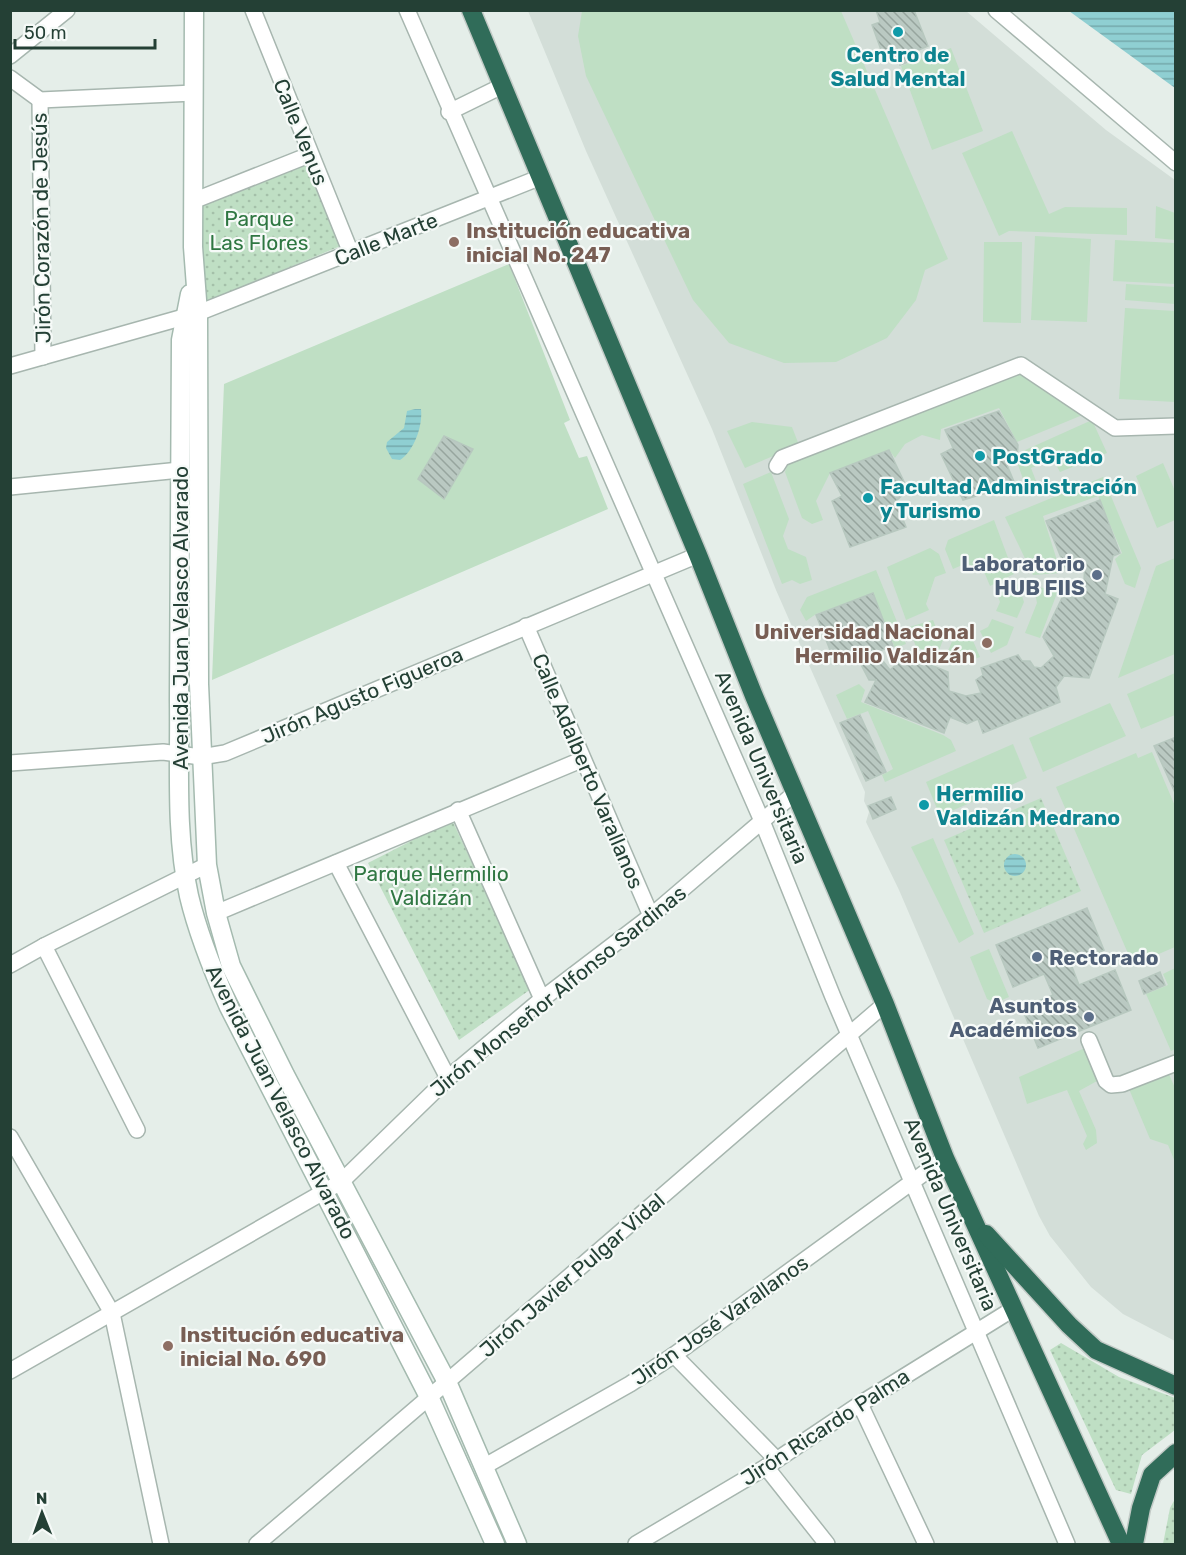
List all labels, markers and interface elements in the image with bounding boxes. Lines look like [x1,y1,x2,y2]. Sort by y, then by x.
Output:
scale bar [15,12,154,50]
text: 50 m [24,22,67,44]
marker: Centro de Salud Mental [891,25,905,39]
place label: Centro de Salud Mental [831,42,965,91]
street label: Calle Venus [268,75,334,189]
street label: Jirón Corazón de Jesús [26,113,56,343]
park label: Parque Las Flores [210,206,308,255]
street label: Calle Marte [331,207,441,271]
place label: Institución educativa inicial No. 247 [466,218,690,267]
marker: Institución educativa inicial No. 247 [447,235,461,249]
place label: PostGrado [992,444,1103,469]
marker: PostGrado [973,449,987,463]
street label: Avenida Juan Velasco Alvarado [168,466,193,770]
place label: Facultad Administración y Turismo [880,474,1137,523]
marker: Facultad Administración y Turismo [861,491,875,505]
place label: Laboratorio HUB FIIS [961,551,1085,600]
marker: Laboratorio HUB FIIS [1090,568,1104,582]
place label: Universidad Nacional Hermilio Valdizán [755,619,975,668]
marker: Universidad Nacional Hermilio Valdizán [980,636,994,650]
street label: Jirón Agusto Figueroa [257,641,467,749]
street label: Calle Adalberto Varallanos [527,650,649,892]
street label: Avenida Universitaria [710,667,814,867]
place label: Hermilio Valdizán Medrano [936,781,1120,830]
marker: Hermilio Valdizán Medrano [917,798,931,812]
park label: Parque Hermilio Valdizán [353,861,509,910]
street label: Jirón Monseñor Alfonso Sardinas [425,880,691,1102]
place label: Rectorado [1049,945,1159,970]
marker: Rectorado [1030,950,1044,964]
street label: Avenida Juan Velasco Alvarado [201,961,361,1243]
place label: Asuntos Académicos [950,993,1077,1042]
marker: Asuntos Académicos [1082,1010,1096,1024]
street label: Avenida Universitaria [899,1114,1003,1314]
street label: Jirón Javier Pulgar Vidal [474,1188,670,1362]
street label: Jirón José Varallanos [627,1250,813,1390]
place label: Institución educativa inicial No. 690 [180,1322,404,1371]
marker: Institución educativa inicial No. 690 [161,1339,175,1353]
street label: Jirón Ricardo Palma [736,1363,914,1491]
north arrow [12,1483,72,1543]
text: N [36,1489,48,1508]

